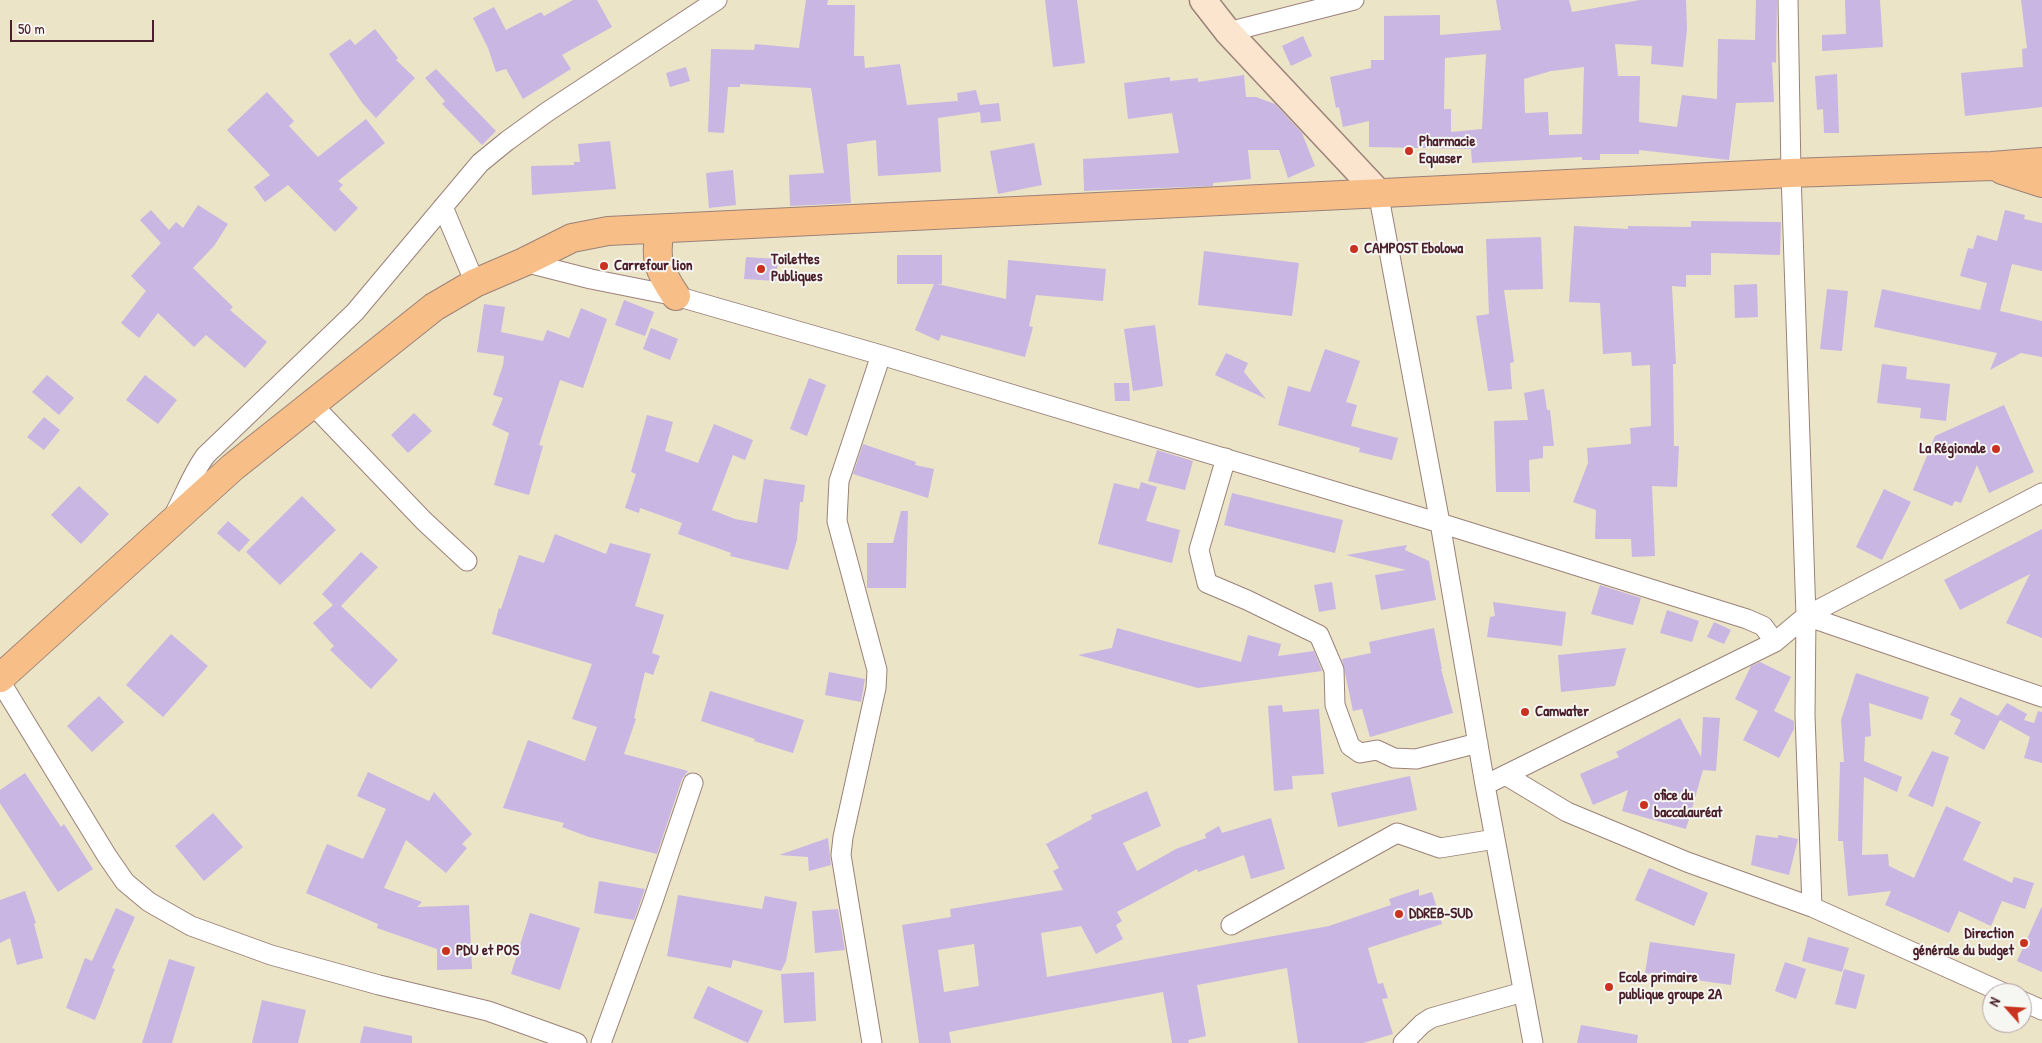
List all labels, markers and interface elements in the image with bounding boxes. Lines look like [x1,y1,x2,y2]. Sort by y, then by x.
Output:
scale bar [12,10,156,42]
text: 50 m [18,18,45,39]
place label: Pharmacie Equaser [1419,133,1475,168]
marker: Pharmacie Equaser [1403,145,1415,157]
place label: CAMPOST Ebolowa [1364,240,1463,258]
marker: CAMPOST Ebolowa [1348,243,1360,255]
place label: Toilettes Publiques [771,251,822,286]
place label: Carrefour lion [614,257,692,275]
marker: Carrefour lion [598,260,610,272]
marker: Toilettes Publiques [755,263,767,275]
place label: La Régionale [1920,440,1986,458]
marker: La Régionale [1990,443,2002,455]
place label: Camwater [1535,703,1589,721]
marker: Camwater [1519,706,1531,718]
place label: ofice du baccalauréat [1654,787,1722,822]
marker: ofice du baccalauréat [1638,799,1650,811]
place label: DDREB-SUD [1409,905,1473,923]
marker: DDREB-SUD [1393,908,1405,920]
place label: Direction générale du budget [1912,925,2014,960]
marker: Direction générale du budget [2018,937,2030,949]
place label: PDU et POS [456,942,519,960]
marker: PDU et POS [440,945,452,957]
place label: Ecole primaire publique groupe 2A [1619,969,1722,1004]
marker: Ecole primaire publique groupe 2A [1603,981,1615,993]
north arrow [1982,983,2032,1033]
text: N [1984,994,2004,1009]

